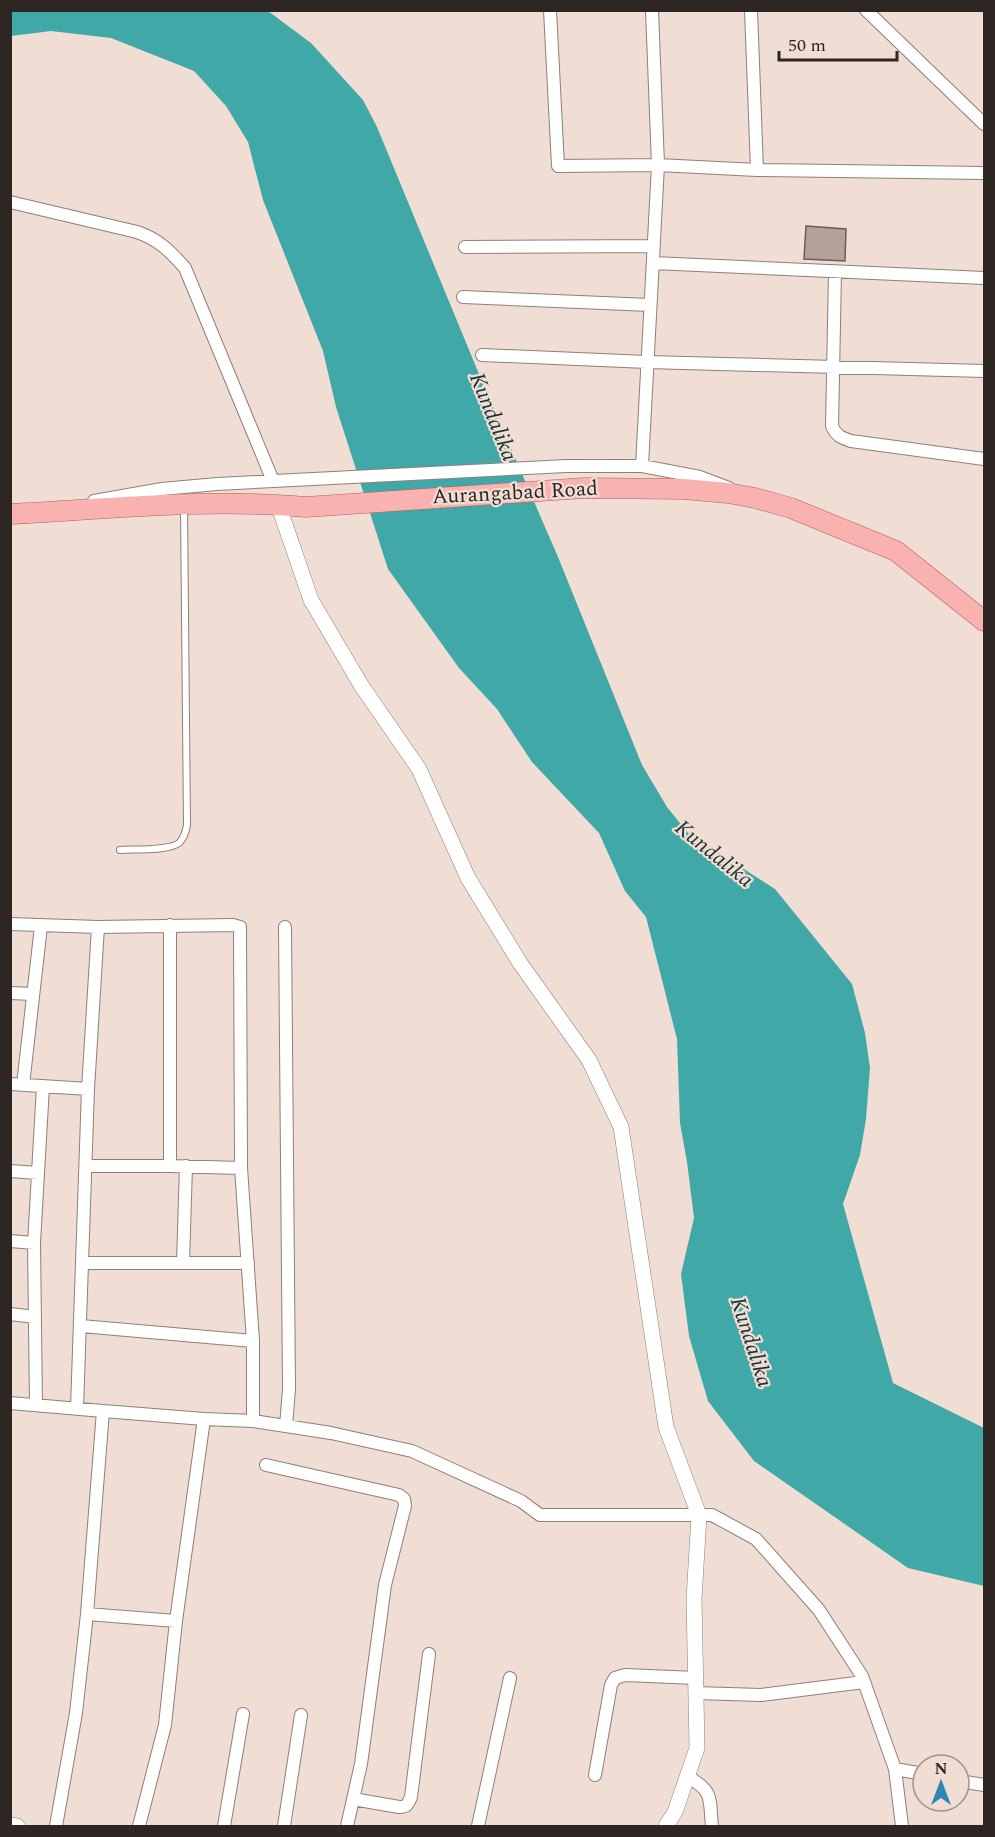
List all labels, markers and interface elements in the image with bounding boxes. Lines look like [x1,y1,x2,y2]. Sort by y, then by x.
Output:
scale bar [779,24,898,62]
text: 50 m [788,32,826,59]
water label: Kundalika [460,368,526,466]
street label: Aurangabad Road [431,473,599,513]
water label: Kundalika [667,812,761,896]
water label: Kundalika [721,1293,781,1391]
north arrow [911,1753,971,1813]
text: N [934,1757,948,1781]

